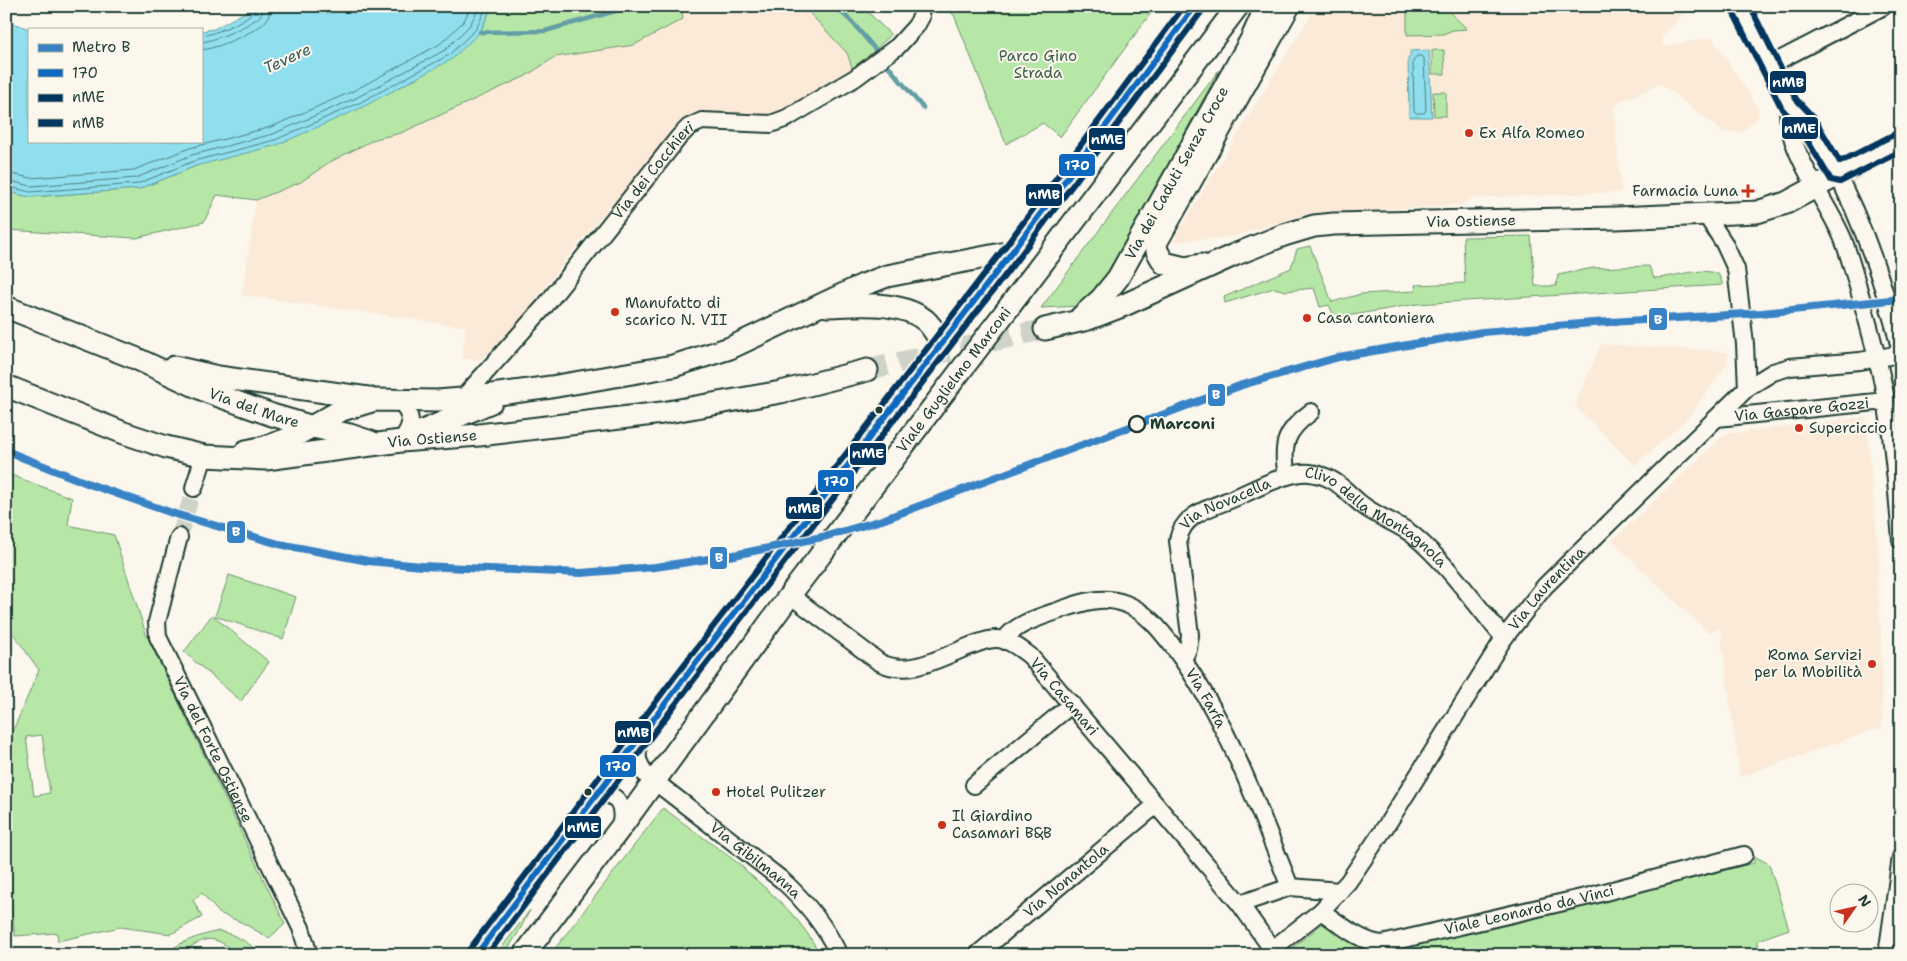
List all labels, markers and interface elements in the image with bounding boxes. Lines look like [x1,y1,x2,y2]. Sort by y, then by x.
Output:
legend [28,28,202,142]
text: Metro B [72,37,130,57]
water label: Tevere [260,38,314,79]
park label: Parco Gino Strada [999,46,1077,83]
text: 170 [72,63,98,83]
line badge: nMB [1769,70,1807,94]
text: nMB [1772,73,1804,91]
street label: Via dei Caduti Senza Croce [1120,83,1233,264]
text: nME [72,87,105,107]
text: nMB [72,113,105,133]
street label: Via dei Cocchieri [607,116,697,224]
line badge: nME [1781,116,1819,140]
text: nME [1784,119,1816,137]
place label: Ex Alfa Romeo [1479,123,1585,143]
line badge: nME [1088,127,1126,151]
marker: Ex Alfa Romeo [1463,127,1475,139]
text: nME [1091,130,1123,148]
line badge: 170 [1058,153,1096,177]
text: 170 [1064,156,1090,174]
place label: Farmacia Luna [1632,181,1739,201]
line badge: nMB [1025,183,1063,207]
text: nMB [1028,185,1060,203]
marker: Farmacia Luna [1742,185,1754,197]
street label: Via Ostiense [1426,210,1516,232]
place label: Manufatto di scarico N. VII [625,293,727,330]
street label: Viale Guglielmo Marconi [892,303,1016,457]
marker: Manufatto di scarico N. VII [609,306,621,318]
line badge: B [1648,307,1668,331]
place label: Casa cantoniera [1317,308,1435,328]
text: B [1654,310,1663,328]
marker: Casa cantoniera [1301,312,1313,324]
street label: Via del Mare [206,383,302,432]
line badge: B [1207,383,1226,407]
text: B [1212,385,1221,403]
street label: Via Gaspare Gozzi [1733,393,1870,426]
unlabelled marker [874,405,884,415]
place label: Marconi [1150,414,1215,434]
marker: Marconi [1128,415,1146,433]
place label: Superciccio [1809,418,1887,438]
marker: Superciccio [1793,422,1805,434]
street label: Via Ostiense [386,425,478,453]
line badge: nME [849,442,887,466]
text: nME [852,444,884,462]
street label: Clivo della Montagnola [1304,462,1452,572]
line badge: 170 [817,469,855,493]
text: 170 [823,472,849,490]
street label: Via Novacella [1175,473,1275,534]
line badge: nMB [785,496,823,520]
text: nMB [788,499,820,517]
line badge: B [226,520,246,544]
text: B [232,522,241,540]
street label: Via Laurentina [1504,541,1590,635]
line badge: B [709,546,728,570]
text: B [715,548,724,566]
place label: Roma Servizi per la Mobilità [1754,645,1863,682]
street label: Via Casamari [1025,653,1103,740]
marker: Roma Servizi per la Mobilità [1866,658,1878,670]
street label: Via Farfa [1181,664,1231,732]
street label: Via del Forte Ostiense [169,673,258,826]
line badge: nMB [614,720,652,744]
text: nMB [617,723,649,741]
line badge: 170 [599,754,637,778]
text: 170 [605,757,631,775]
place label: Hotel Pulitzer [726,782,826,802]
marker: Hotel Pulitzer [710,786,722,798]
unlabelled marker [583,787,593,797]
place label: Il Giardino Casamari B&B [952,806,1052,843]
line badge: nME [564,815,602,839]
text: nME [567,818,599,836]
street label: Via Gibilmanna [706,818,806,903]
marker: Il Giardino Casamari B&B [936,819,948,831]
street label: Via Nonantola [1019,839,1113,922]
street label: Viale Leonardo da Vinci [1442,880,1616,939]
north arrow [1830,884,1880,934]
text: N [1854,891,1875,910]

